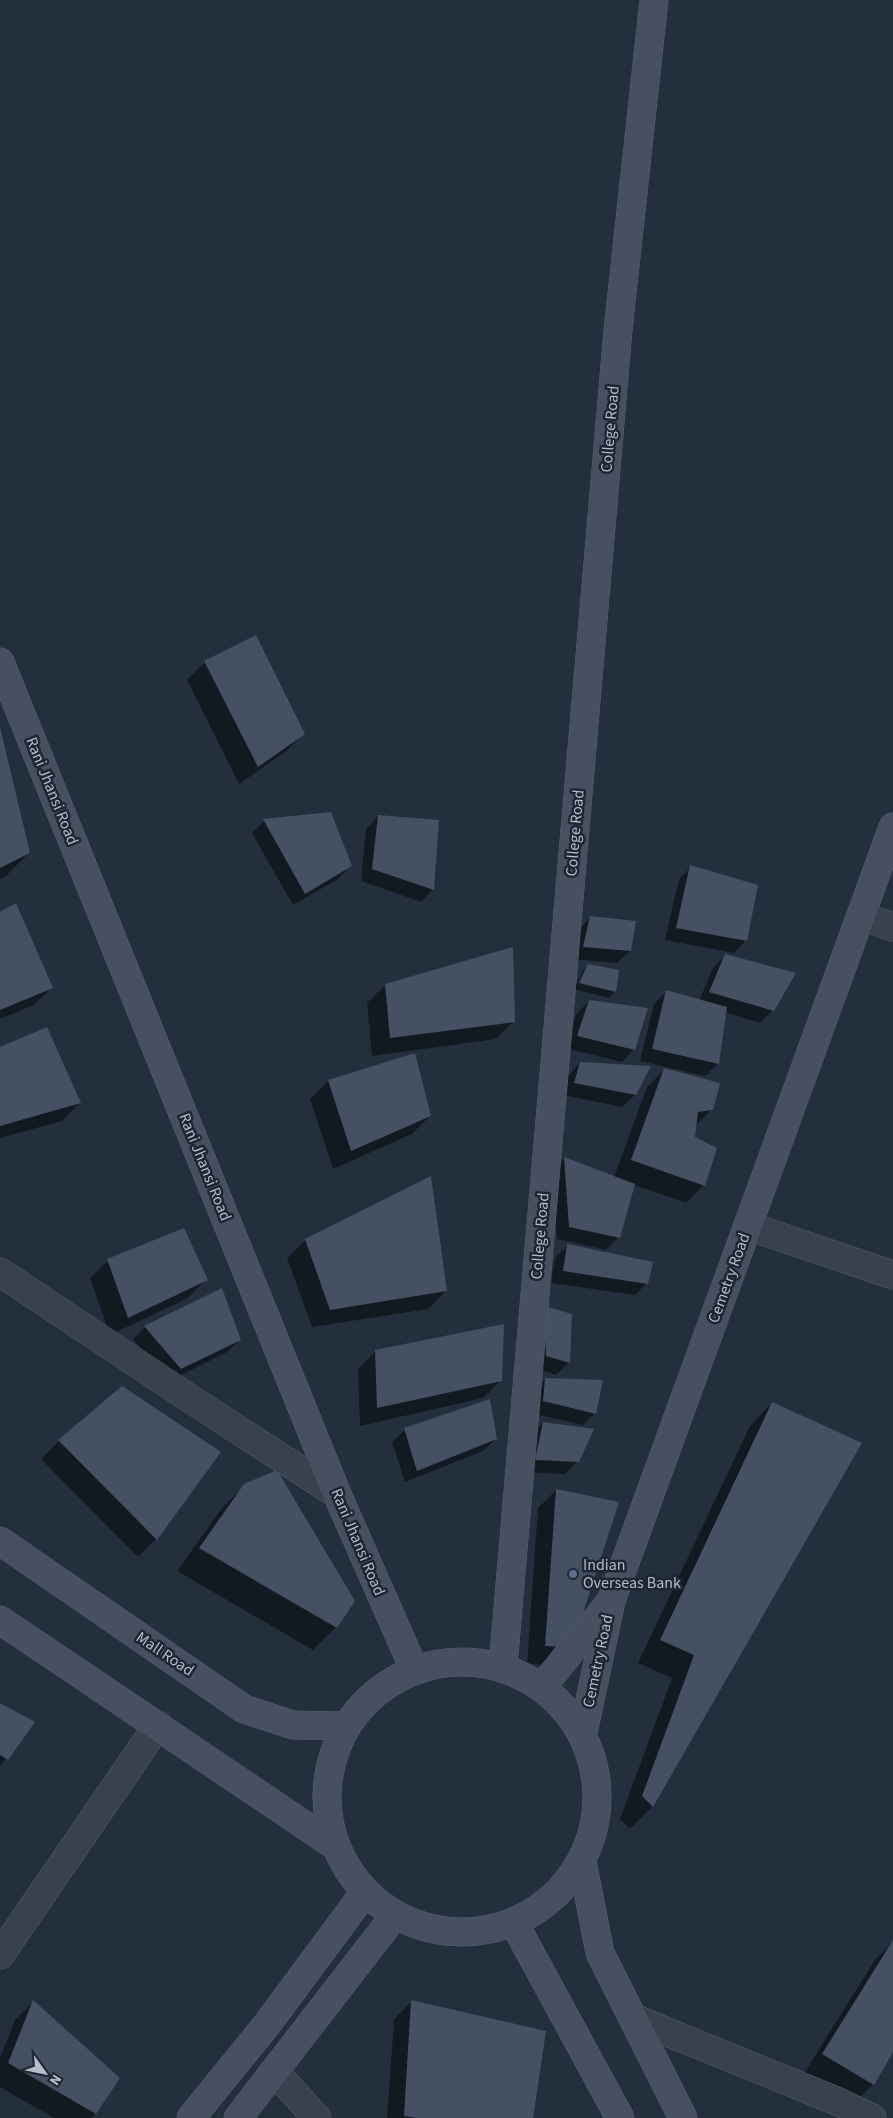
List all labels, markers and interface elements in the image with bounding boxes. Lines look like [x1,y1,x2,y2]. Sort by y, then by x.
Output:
street label: College Road [595,385,625,473]
street label: Rani Jhansi Road [20,734,84,848]
street label: College Road [560,789,590,877]
street label: Rani Jhansi Road [173,1110,237,1224]
street label: College Road [525,1192,555,1280]
street label: Cemetry Road [703,1230,755,1326]
street label: Rani Jhansi Road [326,1485,390,1599]
place label: Indian Overseas Bank [583,1554,681,1594]
marker: Indian Overseas Bank [567,1568,579,1580]
street label: Cemetry Road [577,1612,619,1710]
street label: Mall Road [132,1627,198,1681]
north arrow [20,2048,70,2098]
text: N [44,2070,66,2089]

